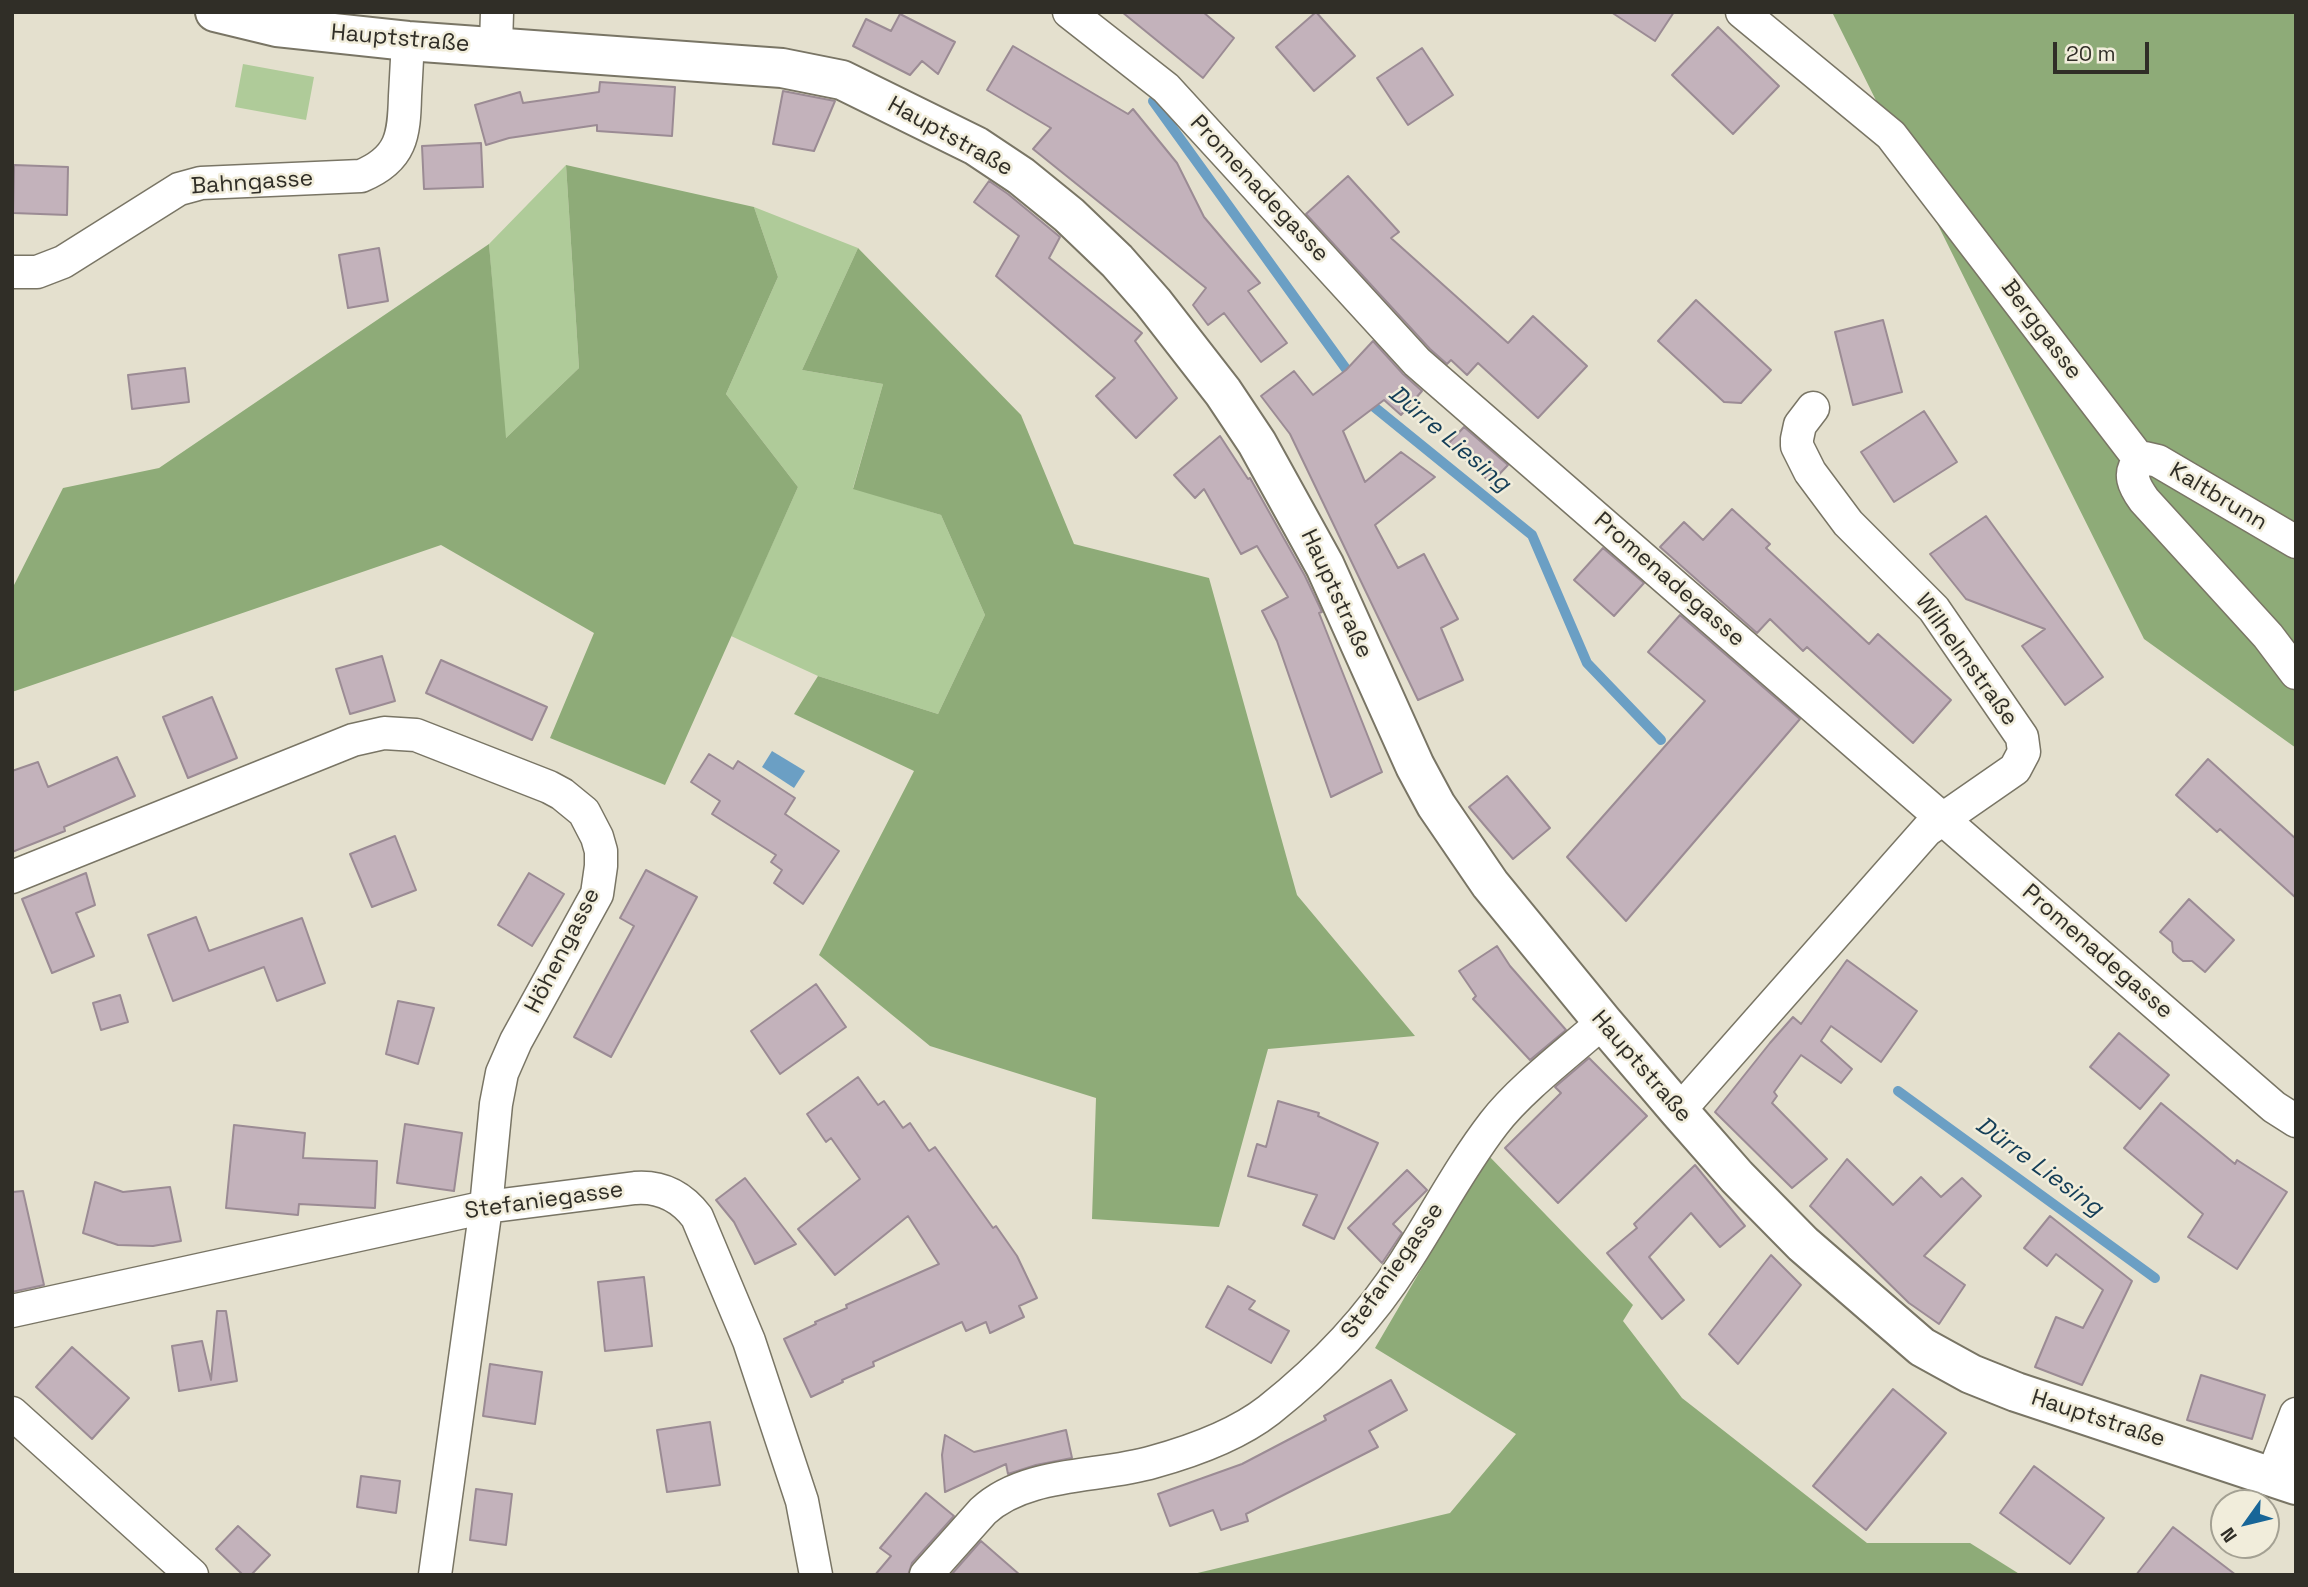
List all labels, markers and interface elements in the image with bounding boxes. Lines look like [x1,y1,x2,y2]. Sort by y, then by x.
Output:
street label: Hauptstraße [330,19,470,59]
scale bar [2056,28,2152,72]
text: 20 m [2066,40,2116,67]
street label: Hauptstraße [883,91,1017,183]
street label: Promenadegasse [1184,110,1334,268]
street label: Bahngasse [190,165,314,201]
street label: Berggasse [1995,275,2087,385]
water label: Dürre Liesing [1382,380,1516,498]
street label: Kaltbrunn [2164,457,2272,537]
street label: Promenadegasse [1588,507,1750,653]
street label: Hauptstraße [1294,525,1378,663]
street label: Wilhelmstraße [1909,589,2023,731]
street label: Promenadegasse [2016,879,2178,1025]
street label: Höhengasse [520,884,606,1018]
street label: Hauptstraße [1585,1005,1697,1129]
water label: Dürre Liesing [1970,1111,2108,1223]
street label: Stefaniegasse [463,1176,625,1226]
street label: Stefaniegasse [1336,1198,1450,1344]
street label: Hauptstraße [2028,1384,2168,1454]
north arrow [2210,1489,2280,1559]
text: N [2215,1523,2243,1547]

